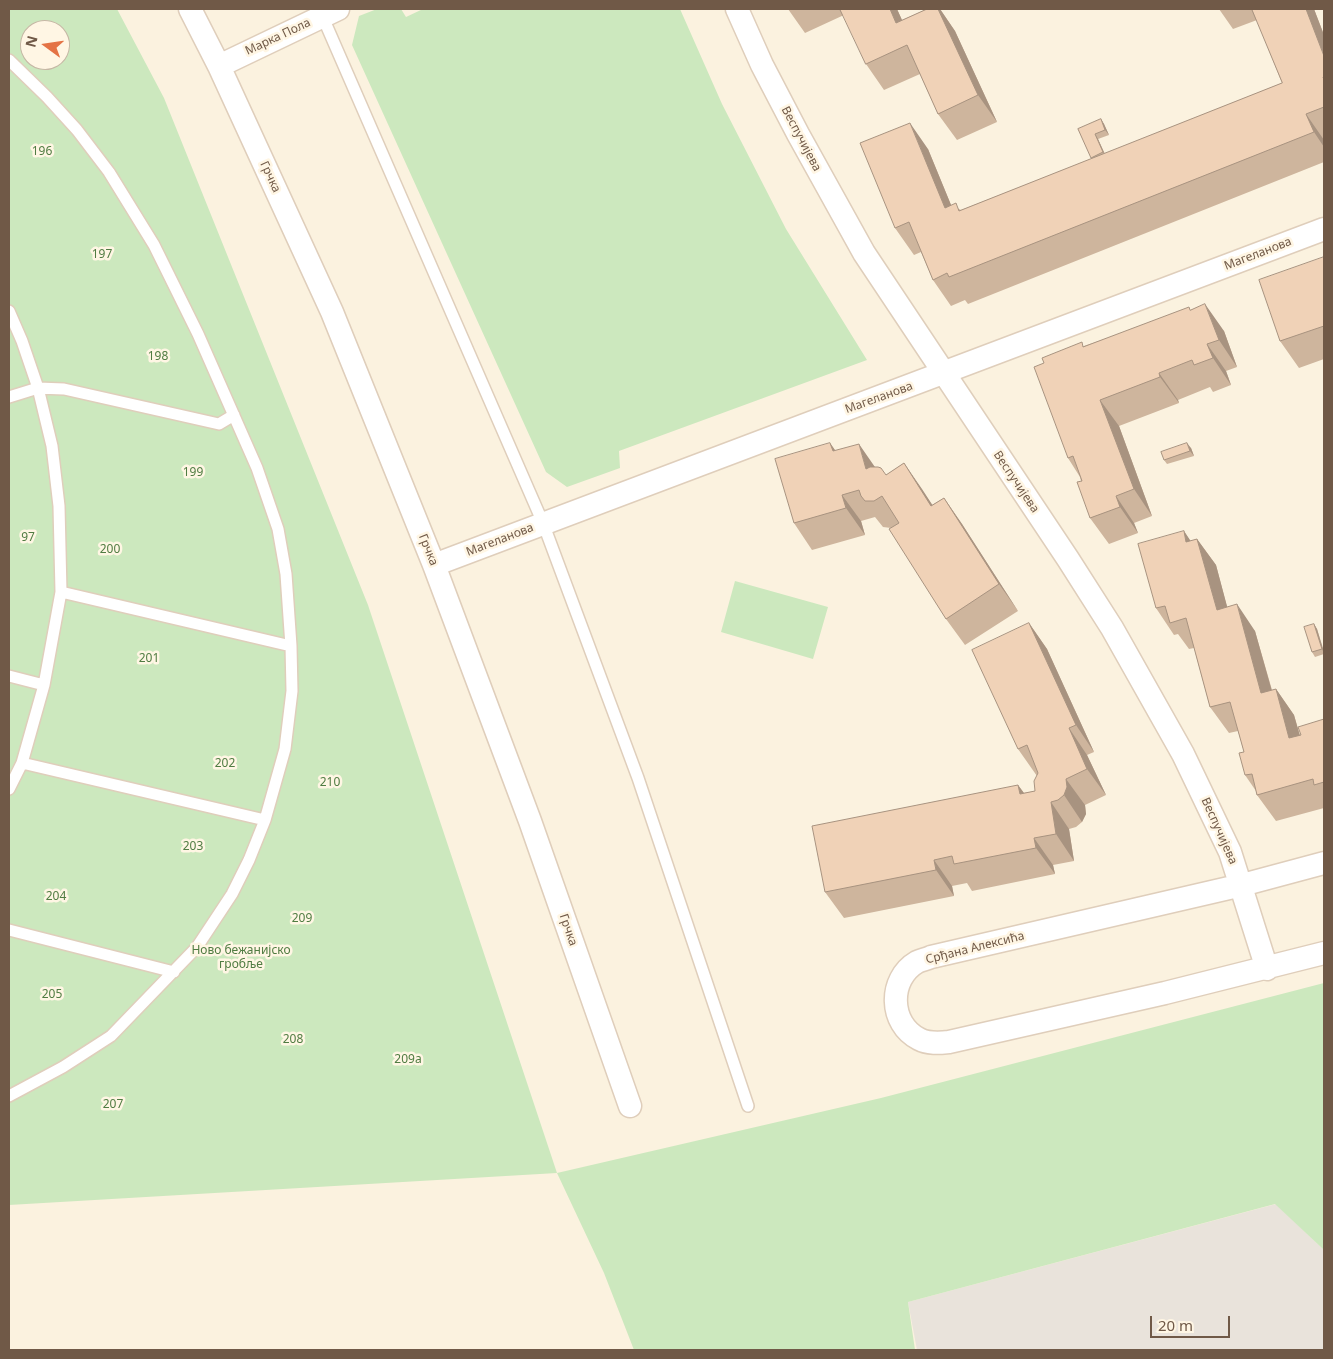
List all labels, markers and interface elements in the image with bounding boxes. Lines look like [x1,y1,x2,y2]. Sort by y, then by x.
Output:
street label: Марка Пола [243,16,313,58]
north arrow [20,20,70,70]
text: N [20,34,42,49]
street label: Веспучијева [778,104,824,174]
park label: 196 [32,145,52,159]
street label: Грчка [257,159,283,195]
street label: Магеланова [1222,235,1294,273]
park label: 197 [92,248,112,262]
park label: 198 [148,350,168,364]
street label: Магеланова [843,379,915,417]
street label: Веспучијева [990,448,1042,516]
park label: 199 [183,466,203,480]
street label: Магеланова [464,521,536,559]
park label: 97 [21,531,35,545]
street label: Грчка [415,532,441,568]
park label: 200 [100,543,120,557]
park label: 201 [139,652,159,666]
park label: 202 [215,757,235,771]
park label: 210 [320,776,340,790]
street label: Веспучијева [1198,795,1240,867]
park label: 203 [183,840,203,854]
park label: 204 [46,890,66,904]
park label: 209 [292,912,312,926]
street label: Грчка [556,912,580,948]
street label: Срђана Алексића [924,929,1026,967]
park label: Ново бежанијско гробље [191,944,291,972]
park label: 205 [42,988,62,1002]
park label: 208 [283,1033,303,1047]
park label: 209a [394,1053,422,1067]
park label: 207 [103,1098,123,1112]
scale bar [1153,1306,1233,1338]
text: 20 m [1158,1315,1193,1335]

